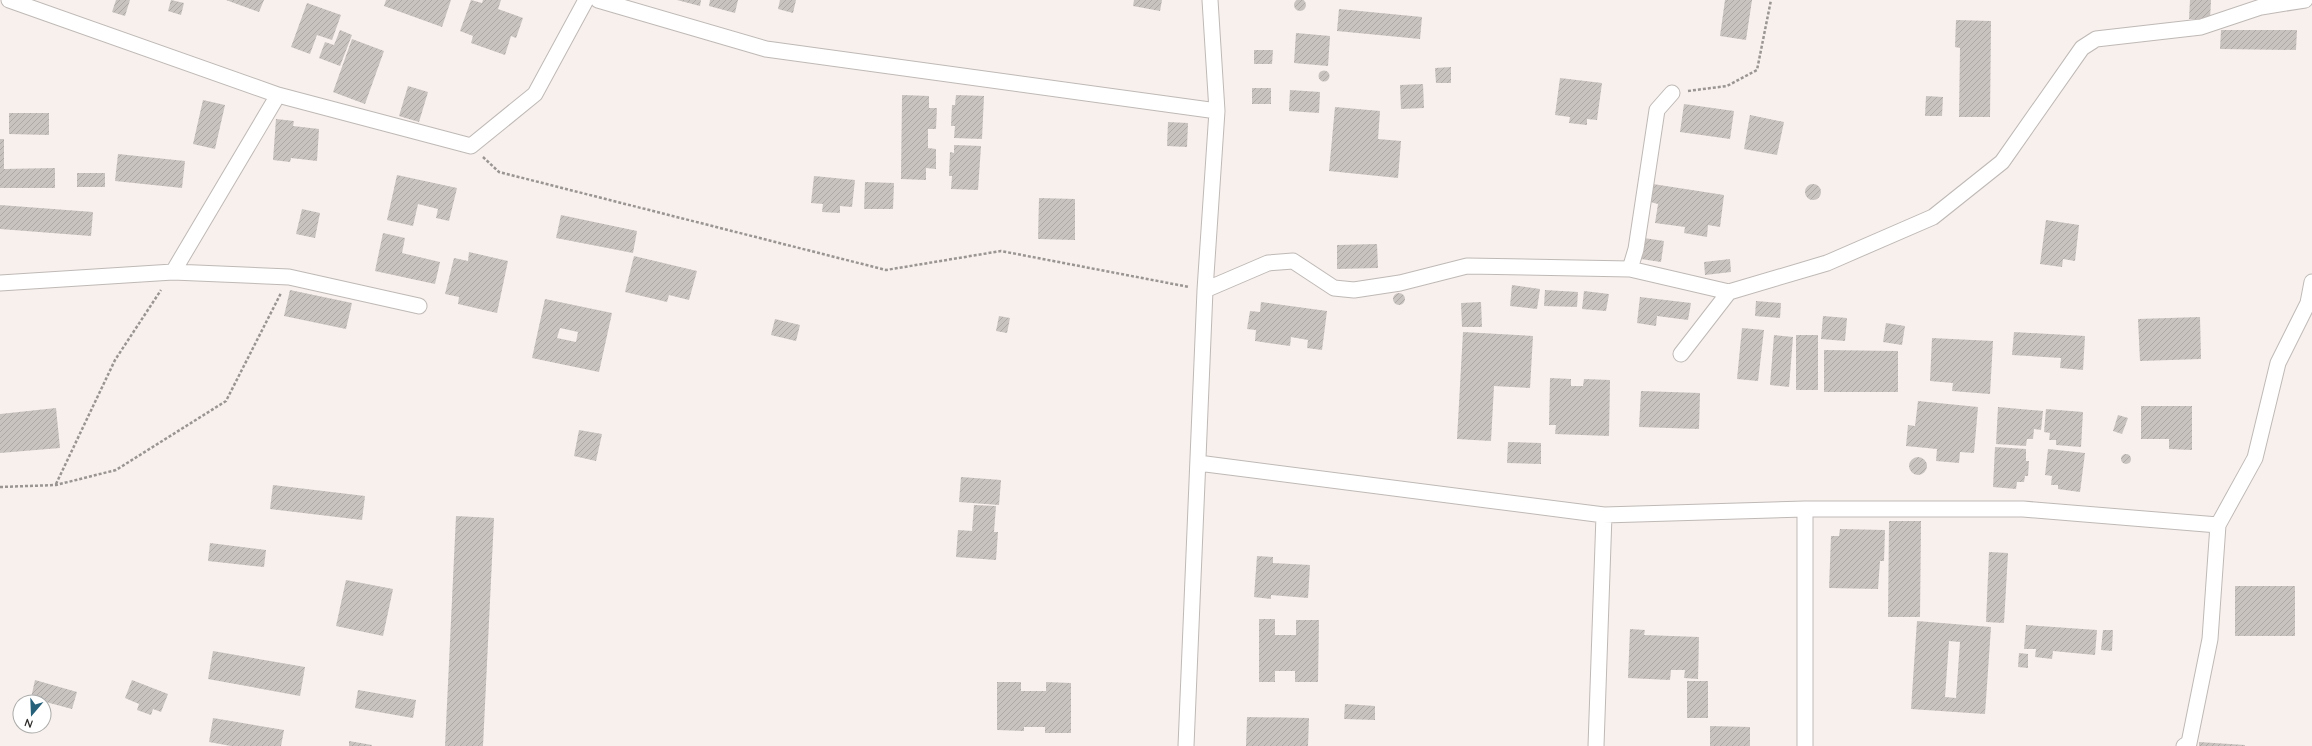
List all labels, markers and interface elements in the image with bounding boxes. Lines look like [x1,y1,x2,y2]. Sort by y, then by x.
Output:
north arrow [12,694,52,734]
text: N [23,716,35,731]

